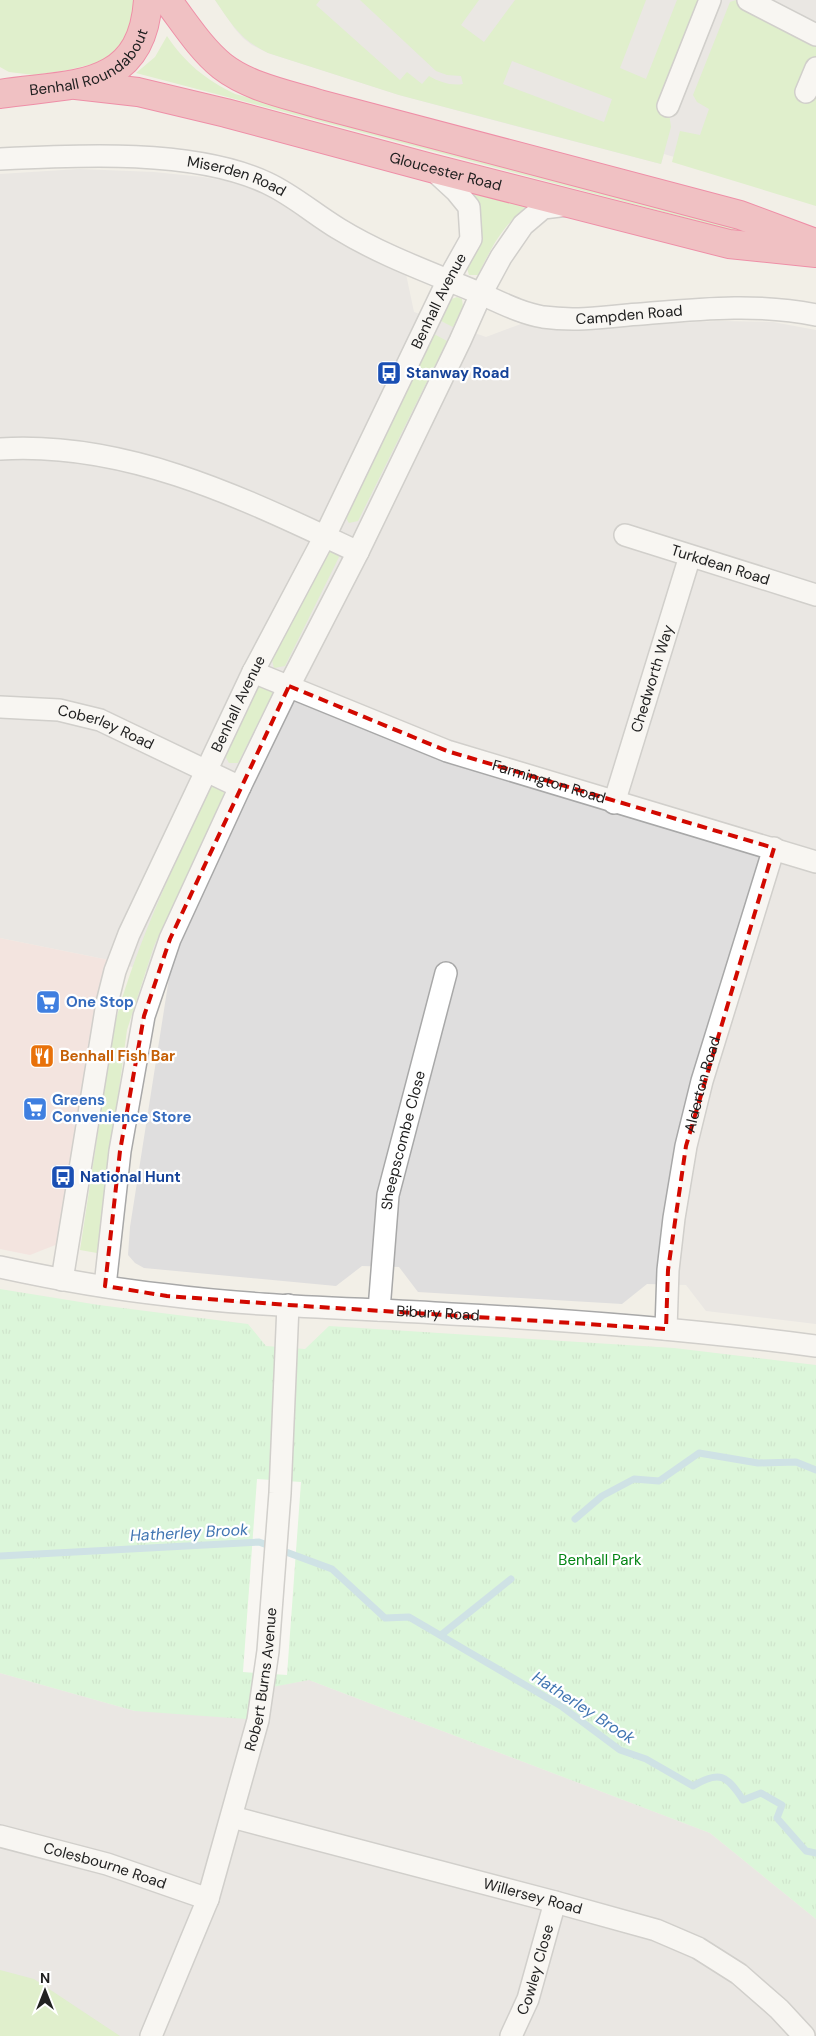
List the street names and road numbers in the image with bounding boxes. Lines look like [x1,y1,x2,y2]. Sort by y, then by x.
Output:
street label: Benhall Roundabout [28,26,153,100]
street label: Gloucester Road [387,147,504,196]
street label: Miserden Road [186,151,290,201]
street label: Benhall Avenue [406,249,471,352]
street label: Campden Road [575,301,683,329]
street label: Turkdean Road [668,540,772,590]
street label: Chedworth Way [626,622,678,735]
street label: Benhall Avenue [207,652,270,755]
street label: Coberley Road [56,700,157,754]
street label: Farmington Road [490,755,608,808]
street label: Alderton Road [680,1034,725,1135]
street label: Sheepscombe Close [377,1068,430,1211]
street label: Bibury Road [396,1301,480,1325]
street label: Robert Burns Avenue [240,1607,281,1753]
street label: Colesbourne Road [41,1838,169,1894]
street label: Willersey Road [481,1873,585,1919]
street label: Cowley Close [512,1922,558,2018]

